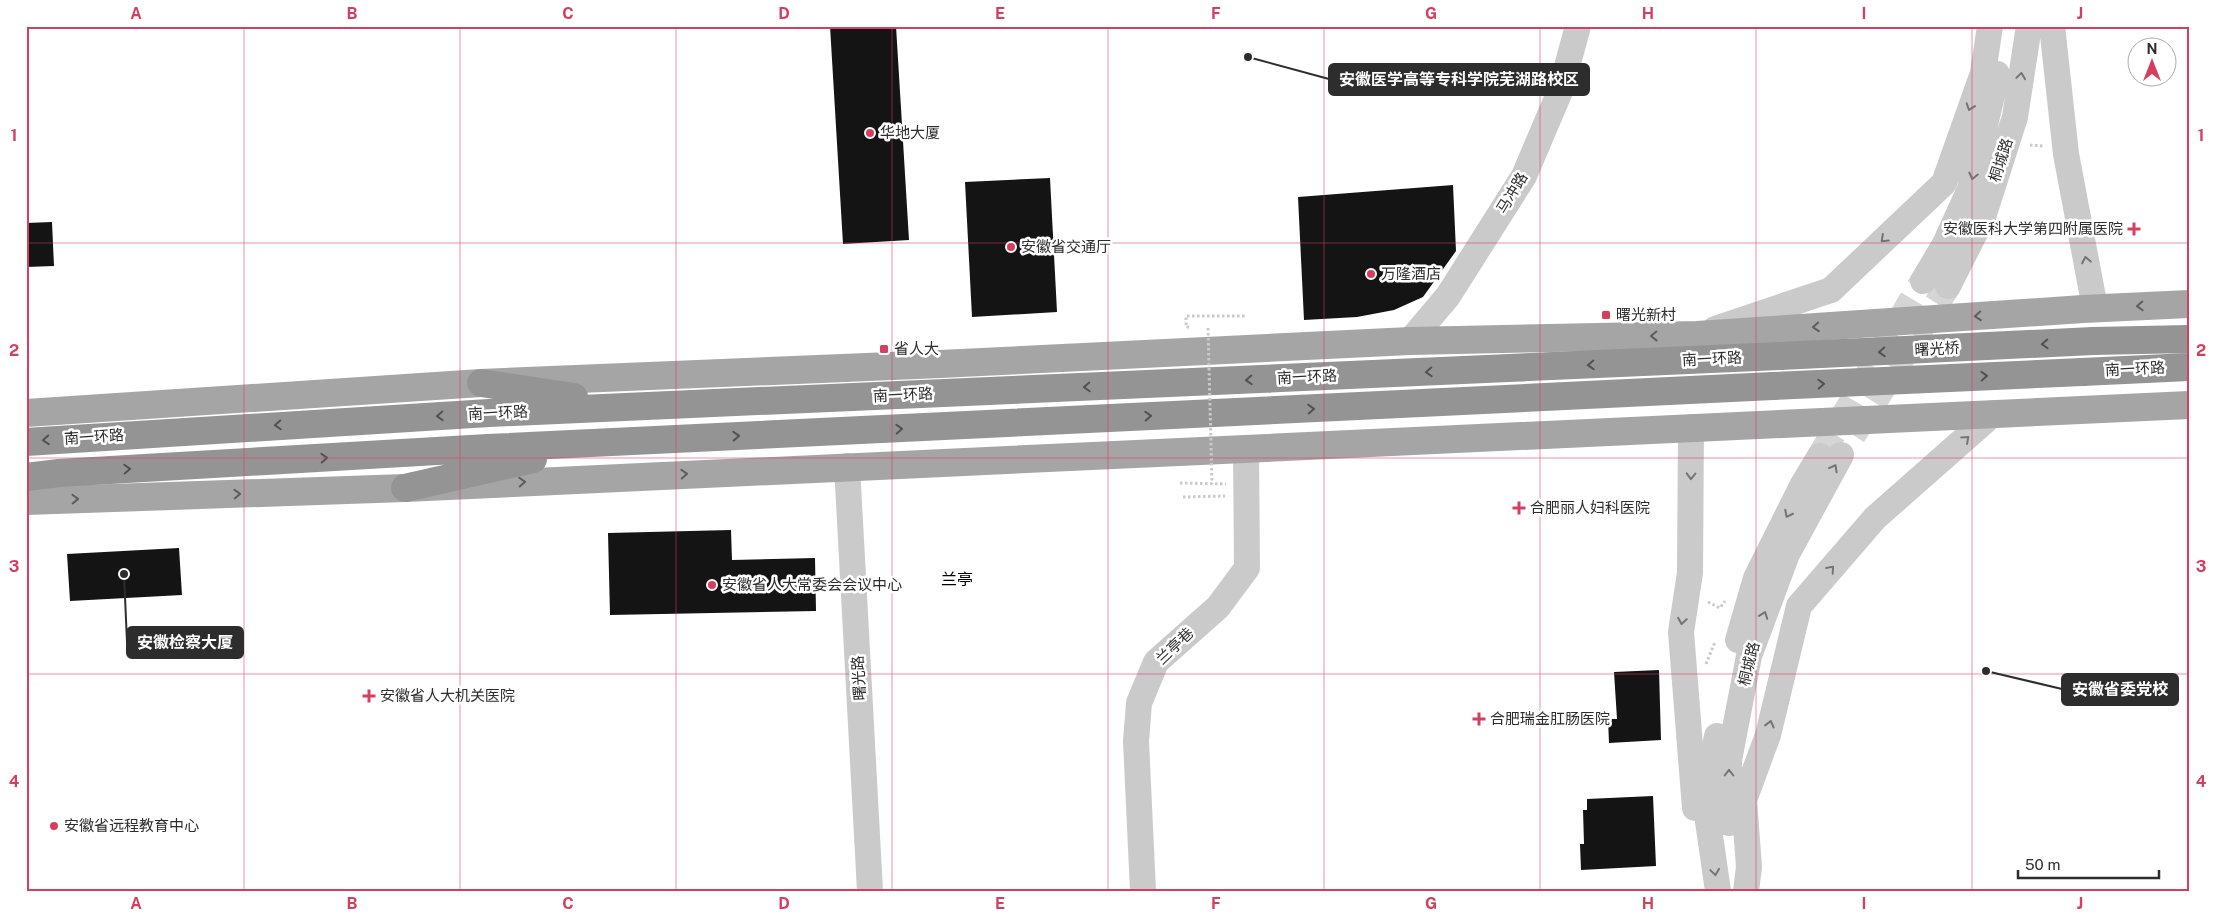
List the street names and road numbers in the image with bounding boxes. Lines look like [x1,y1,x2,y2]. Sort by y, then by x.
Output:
street label: 桐城路 [1985,136,2016,184]
street label: 马冲路 [1493,169,1530,216]
street label: 曙光桥 [1914,339,1960,358]
street label: 南一环路 [1682,348,1742,369]
street label: 南一环路 [2105,358,2165,379]
street label: 南一环路 [1277,366,1337,387]
street label: 南一环路 [873,384,933,405]
street label: 南一环路 [468,402,528,423]
street label: 南一环路 [63,426,124,447]
street label: 兰亭巷 [1153,624,1197,667]
street label: 桐城路 [1735,640,1762,688]
street label: 曙光路 [849,655,868,701]

